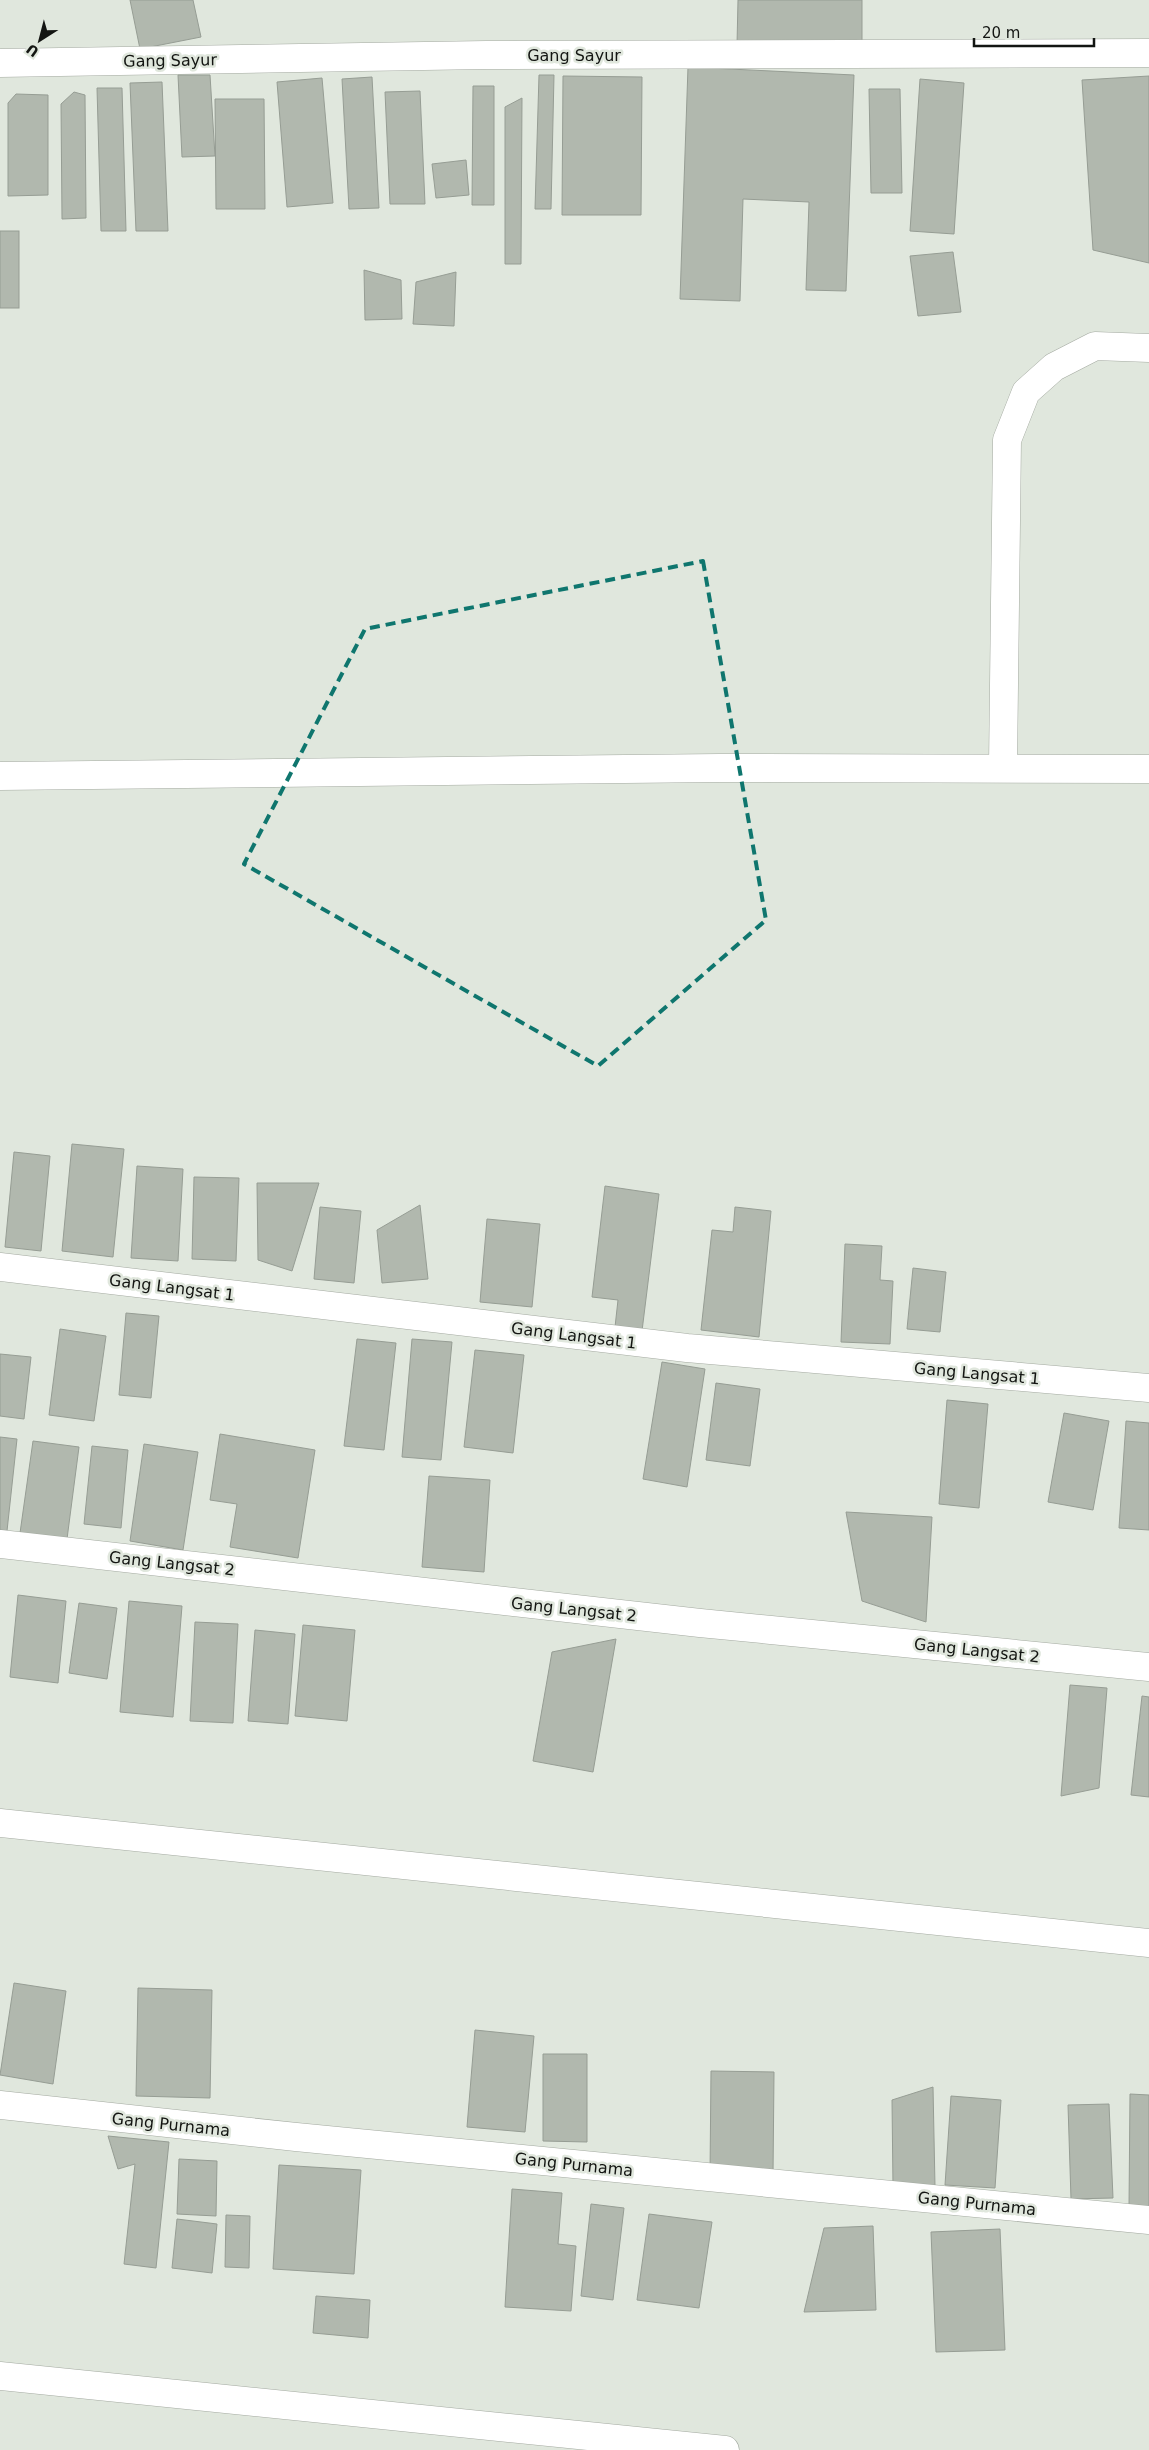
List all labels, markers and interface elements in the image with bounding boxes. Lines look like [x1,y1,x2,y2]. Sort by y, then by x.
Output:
north arrow [15,15,65,65]
scale bar [974,15,1094,47]
text: 20 m [982,24,1020,42]
text: U [23,41,42,60]
street label: Gang Sayur [527,46,621,65]
street label: Gang Sayur [123,50,217,71]
street label: Gang Langsat 1 [108,1270,236,1305]
street label: Gang Langsat 1 [510,1318,638,1353]
street label: Gang Langsat 1 [913,1359,1041,1388]
street label: Gang Langsat 2 [108,1547,236,1580]
street label: Gang Langsat 2 [510,1593,638,1626]
street label: Gang Langsat 2 [913,1634,1041,1667]
street label: Gang Purnama [111,2109,231,2140]
street label: Gang Purnama [514,2149,634,2180]
street label: Gang Purnama [917,2188,1037,2219]

